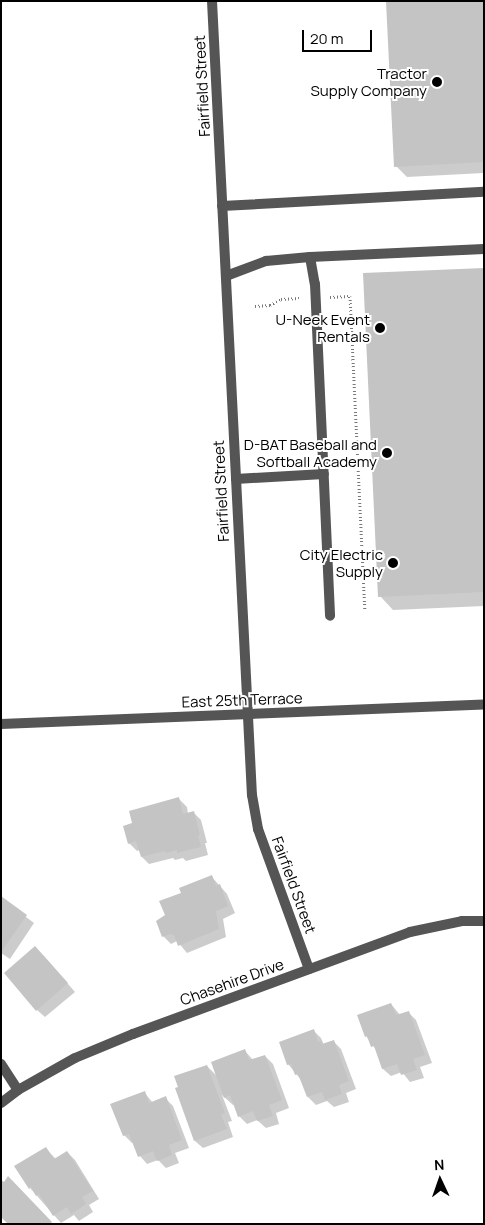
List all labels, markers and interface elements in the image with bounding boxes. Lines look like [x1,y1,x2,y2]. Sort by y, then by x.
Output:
scale bar [305,20,375,52]
text: 20 m [310,28,343,49]
street label: Fairfield Street [190,35,214,137]
place label: Tractor Supply Company [311,64,427,99]
marker: Tractor Supply Company [431,76,443,88]
place label: U-Neek Event Rentals [276,310,370,345]
marker: U-Neek Event Rentals [374,322,386,334]
place label: D-BAT Baseball and Softball Academy [243,435,377,470]
street label: Fairfield Street [209,440,233,542]
marker: D-BAT Baseball and Softball Academy [381,447,393,459]
place label: City Electric Supply [300,545,383,580]
marker: City Electric Supply [387,557,399,569]
street label: East 25th Terrace [181,689,303,711]
street label: Fairfield Street [268,834,320,936]
street label: Chasehire Drive [178,955,286,1009]
north arrow [415,1155,465,1205]
text: N [434,1155,445,1174]

